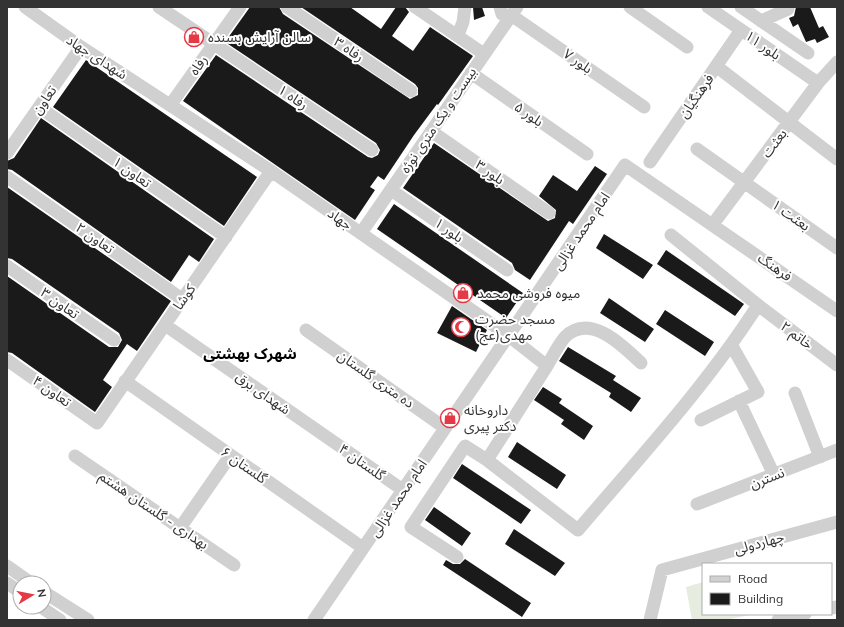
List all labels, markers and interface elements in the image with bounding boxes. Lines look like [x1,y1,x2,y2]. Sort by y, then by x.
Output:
shop icon: سالن آرایش بسنده [183,26,205,48]
street label: بلور ۱۱ [742,26,784,64]
place label: سالن آرایش بسنده [208,28,311,46]
street label: شهدای جهاد [63,31,131,83]
street label: رفاه ۳ [331,32,367,66]
street label: بلور ۷ [560,45,596,78]
street label: رفاه [185,51,211,79]
street label: بیست و یک متری نوژه [396,63,480,177]
street label: فرهنگیان [674,70,718,122]
street label: رفاه ۱ [275,80,311,114]
street label: تعاون [28,82,60,118]
street label: بلور ۵ [511,98,547,131]
street label: بعثت [757,125,791,161]
street label: تعاون ۱ [109,152,155,192]
street label: بلور ۳ [472,156,508,189]
street label: امام محمد غزالی [548,189,615,275]
street label: بعثت ۱ [768,195,814,235]
street label: جهاد [324,204,356,234]
street label: بلور ۱ [431,214,467,247]
street label: تعاون ۲ [72,218,118,258]
street label: فرهنگ [754,249,796,285]
street label: کوشا [169,280,199,313]
shop icon: میوه فروشی محمد [452,282,474,304]
street label: تعاون ۳ [37,283,83,323]
place label: میوه فروشی محمد [477,284,580,302]
place label: مسجد حضرت مهدی(عج) [475,310,555,346]
mosque icon: مسجد حضرت مهدی(عج) [450,316,472,338]
street label: خاتم ۲ [776,317,817,355]
district label: شهرک بهشتی [203,344,297,363]
street label: ده متری گلستان [334,346,418,412]
street label: شهدای برق [232,368,294,418]
street label: تعاون ۴ [29,371,75,411]
place label: داروخانه دکتر پیری [464,401,517,436]
shop icon: داروخانه دکتر پیری [439,407,461,429]
street label: گلستان ۴ [335,440,389,485]
street label: گلستان ۶ [217,443,271,488]
street label: امام محمد غزالی [365,456,432,542]
street label: نسترن [747,463,787,493]
street label: بهداری - گلستان هشتم [95,467,212,555]
street label: چهاردولی [732,528,786,559]
legend [702,563,832,615]
text: Road [738,571,767,586]
north arrow [12,575,52,615]
text: N [34,588,49,599]
text: Building [738,591,783,606]

